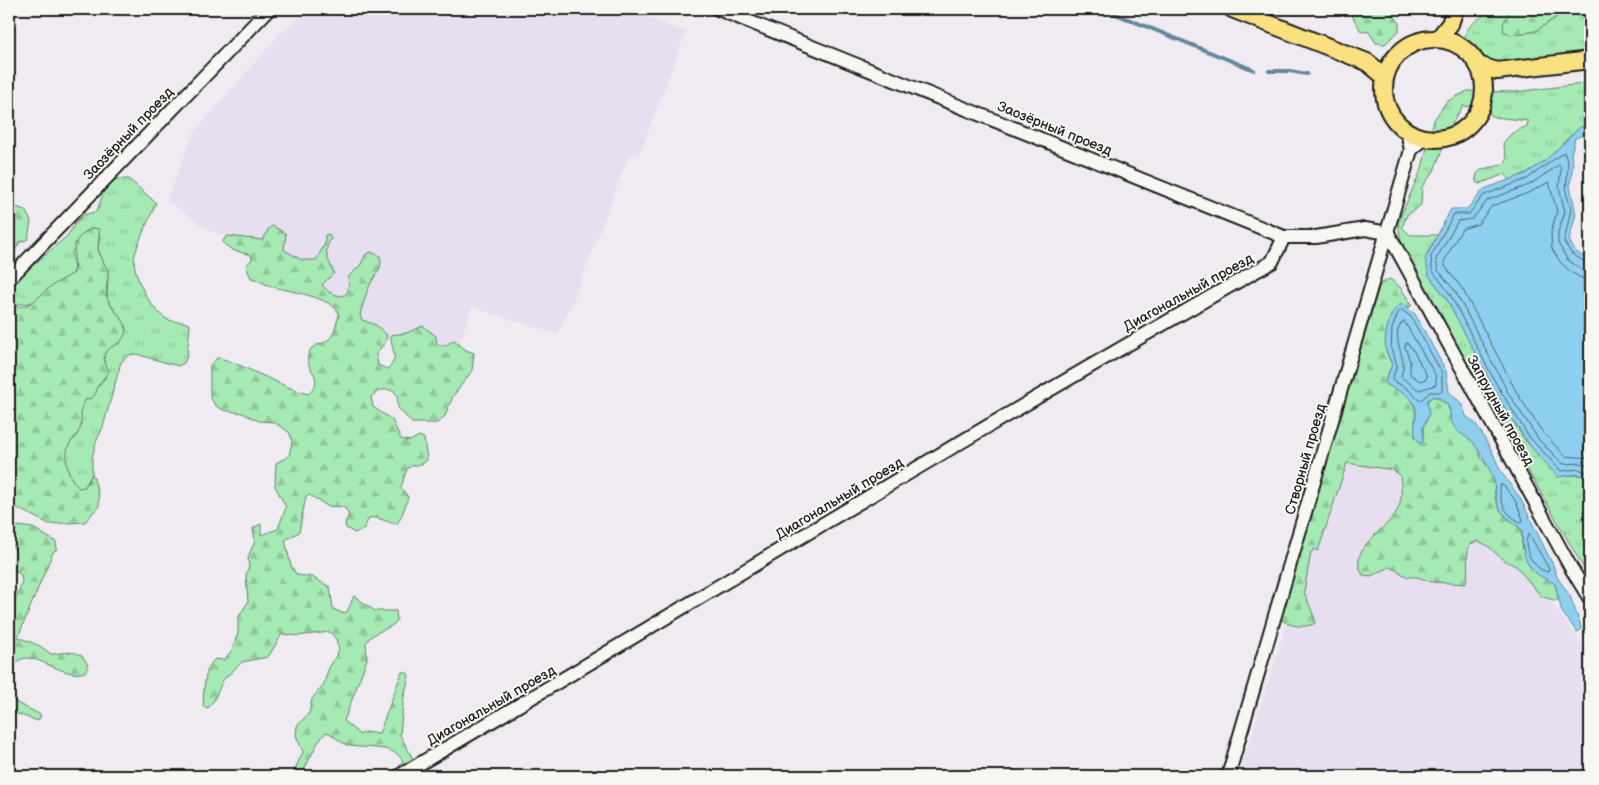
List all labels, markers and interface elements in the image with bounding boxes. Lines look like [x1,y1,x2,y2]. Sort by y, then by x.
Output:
street label: Заозёрный проезд [80,83,177,183]
street label: Заозёрный проезд [995,98,1115,159]
street label: Диагональный проезд [1120,249,1256,335]
street label: Запрудный проезд [1463,352,1538,469]
street label: Створный проезд [1282,401,1330,517]
street label: Диагональный проезд [772,453,906,543]
street label: Диагональный проезд [424,661,559,749]

